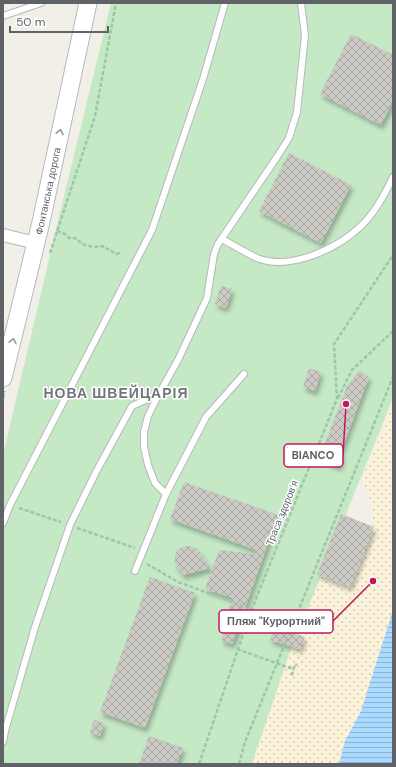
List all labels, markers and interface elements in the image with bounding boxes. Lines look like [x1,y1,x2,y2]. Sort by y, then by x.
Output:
scale bar [10,8,108,34]
text: 50 m [16,14,45,30]
one-way arrow [56,129,64,135]
street label: Фонтанська дорога [32,146,64,236]
one-way arrow [8,337,16,344]
district label: НОВА ШВЕЙЦАРІЯ [43,384,189,402]
callout: BIANCO [284,444,343,467]
text: BIANCO [292,448,335,462]
street label: Траса здоров’я [263,478,301,548]
callout: Пляж "Курортний" [219,610,333,633]
text: Пляж "Курортний" [227,614,325,628]

